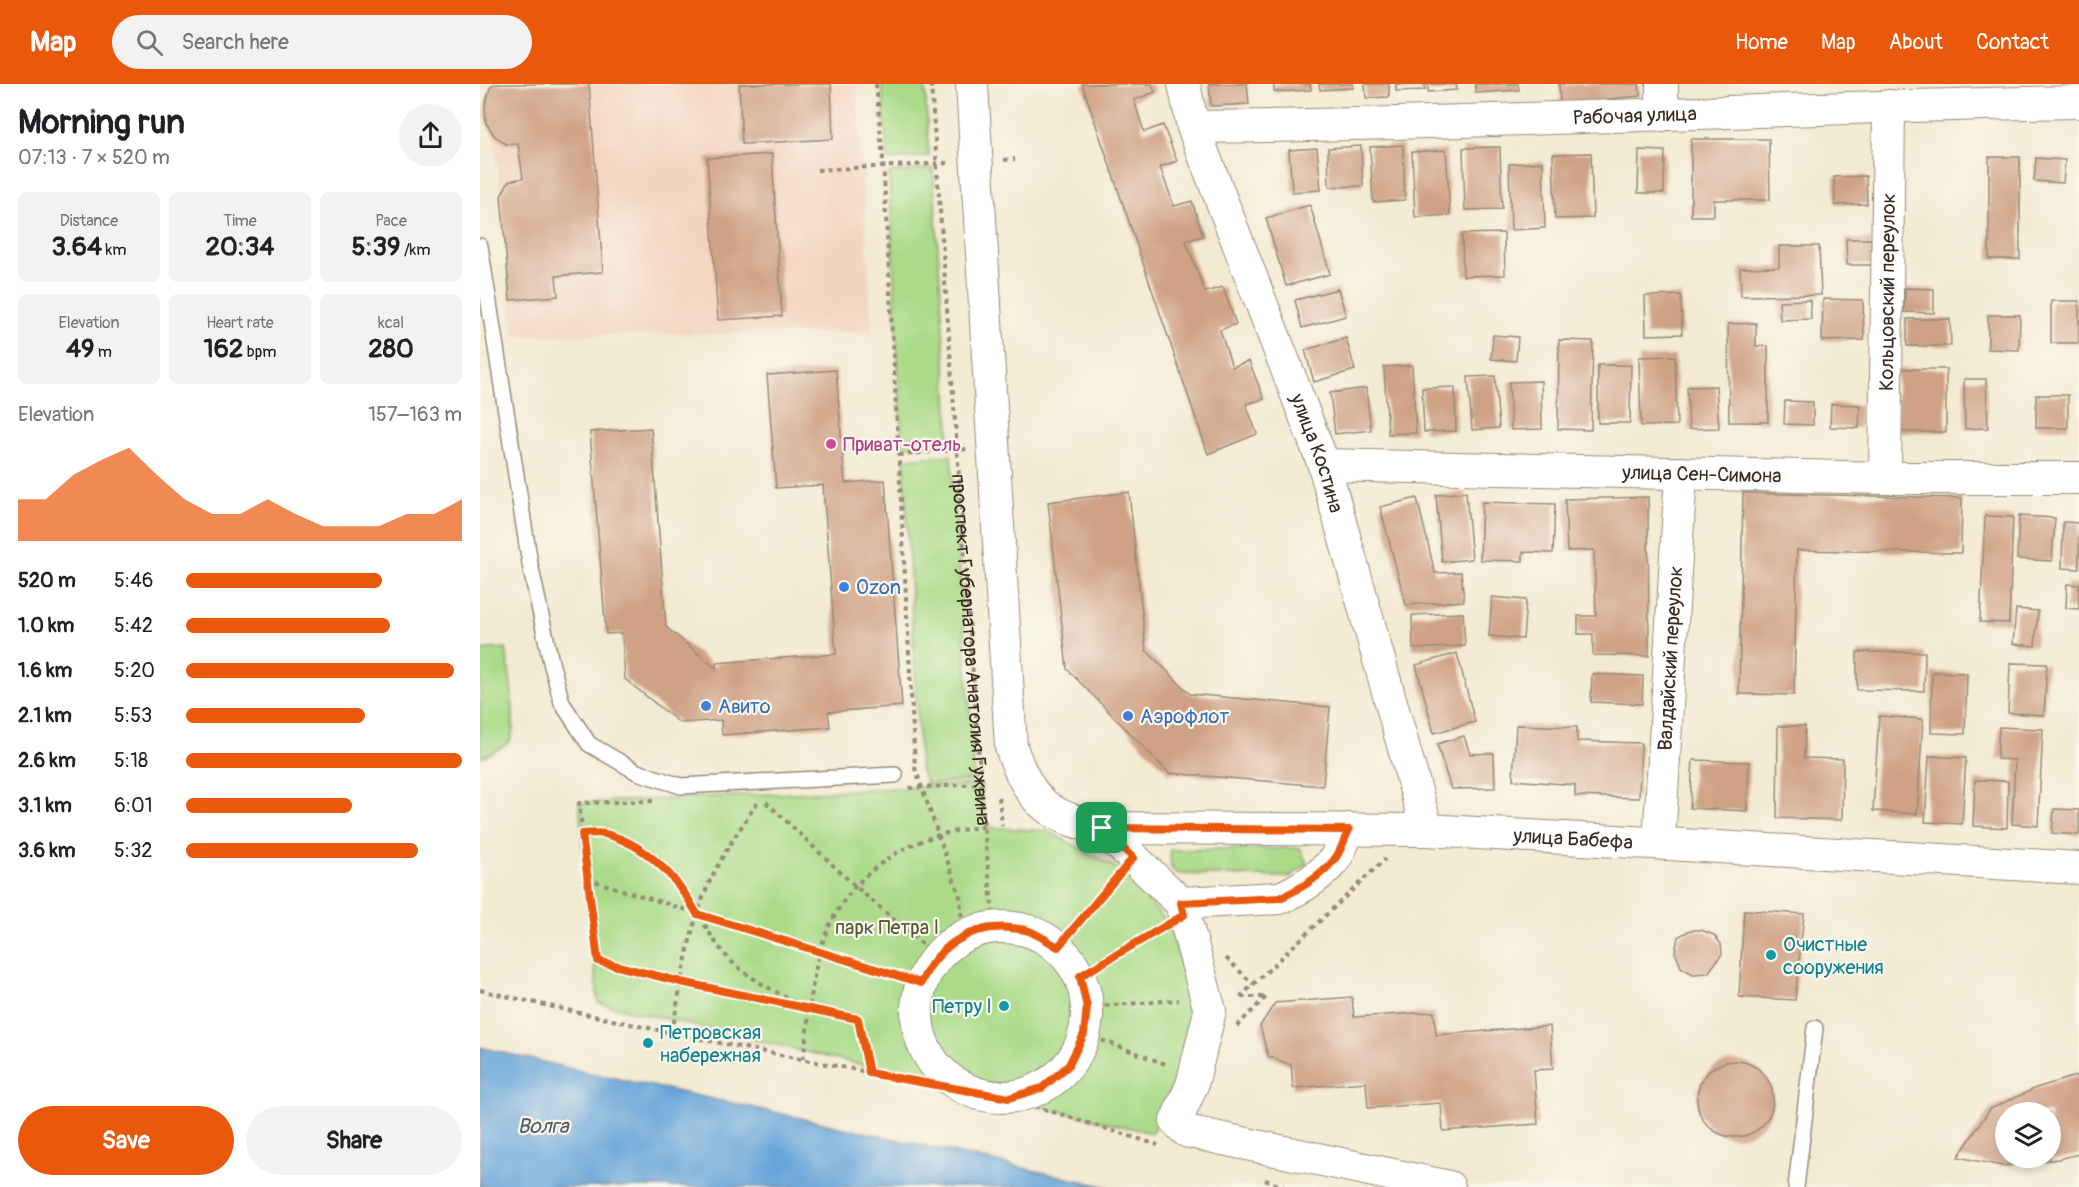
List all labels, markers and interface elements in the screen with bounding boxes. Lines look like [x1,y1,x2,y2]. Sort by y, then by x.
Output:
search box [112,15,532,69]
text: Map [30,25,76,60]
icon: search [133,26,166,59]
text: Search here [181,28,289,56]
text: Home [1735,29,1788,56]
text: Map [1821,29,1856,56]
text: About [1889,29,1943,56]
text: Contact [1976,29,2049,56]
street label: Рабочая улица [1572,101,1697,130]
text: Morning run [18,102,185,143]
button: share [399,104,462,167]
text: 07:13 · 7 × 520 m [18,145,170,170]
street label: Кольцовский переулок [1873,193,1901,391]
text: Distance [60,211,118,231]
text: Time [223,211,257,231]
text: Pace [375,211,407,231]
text: 3.64 [52,231,102,263]
text: 20:34 [206,231,274,263]
text: 5:39 [351,231,400,263]
text: km [102,240,126,260]
text: /km [400,240,431,260]
text: Elevation [59,313,119,333]
text: Heart rate [206,313,274,333]
text: kcal [378,313,404,333]
text: 49 [66,333,94,365]
text: 162 [204,333,243,365]
text: 280 [368,333,414,365]
text: m [94,342,112,362]
text: bpm [243,342,276,362]
street label: улица Костина [1285,389,1349,515]
text: Elevation [18,402,94,427]
text: 157–163 m [368,402,462,427]
place label: Приват-отель [843,432,961,457]
marker: Приват-отель [824,437,838,451]
street label: улица Сен-Симона [1621,459,1782,488]
street label: проспект Губернатора Анатолия Гужвина [946,473,996,827]
street label: Валдайский переулок [1652,565,1688,751]
text: 520 m [18,568,76,593]
text: 5:46 [114,568,153,593]
place label: Ozon [856,575,901,600]
marker: Ozon [837,580,851,594]
text: 1.0 km [18,613,74,638]
text: 5:42 [114,613,153,638]
text: 1.6 km [18,658,72,683]
text: 5:20 [114,658,155,683]
place label: Авито [718,694,771,719]
marker: Авито [699,699,713,713]
text: 2.1 km [18,703,72,728]
text: 5:53 [114,703,152,728]
place label: Аэрофлот [1140,704,1229,729]
marker: Аэрофлот [1121,709,1135,723]
text: 2.6 km [18,748,76,773]
text: 5:18 [114,748,148,773]
text: 3.1 km [18,793,72,818]
text: 6:01 [114,793,152,818]
pin [1076,802,1127,853]
icon: arrive [1085,811,1118,844]
street label: улица Бабефа [1512,822,1634,854]
text: 3.6 km [18,838,76,863]
text: 5:32 [114,838,153,863]
park label: парк Петра I [835,915,939,940]
place label: Очистные сооружения [1783,932,1884,980]
marker: Очистные сооружения [1764,948,1778,962]
place label: Петру I [932,994,992,1019]
marker: Петру I [997,999,1011,1013]
place label: Петровская набережная [660,1020,761,1068]
marker: Петровская набережная [641,1036,655,1050]
map controls [1995,1102,2061,1168]
button: layers [1995,1102,2061,1168]
button: Save [18,1106,234,1175]
button: Share [246,1106,462,1175]
water label: Волга [517,1113,570,1140]

